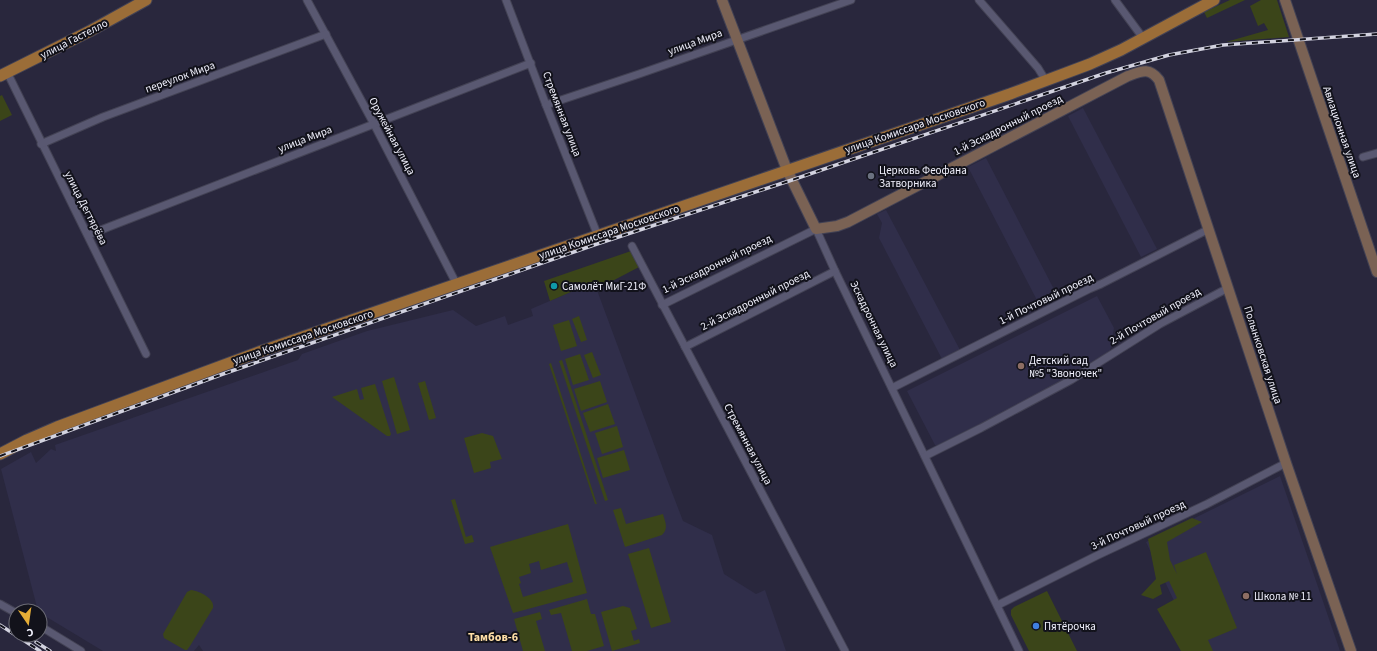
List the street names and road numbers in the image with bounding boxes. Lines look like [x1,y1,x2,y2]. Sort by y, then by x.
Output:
street label: улица Гастелло [38,16,110,62]
street label: улица Мира [666,25,724,59]
street label: переулок Мира [143,57,217,97]
street label: Стремянная улица [539,69,585,159]
street label: Авиационная улица [1319,84,1365,180]
street label: 1-й Эскадронный проезд [951,91,1065,159]
street label: Оружейная улица [365,95,419,177]
street label: улица Комиссара Московского [843,95,987,157]
street label: улица Мира [276,122,334,156]
street label: улица Дегтярёва [61,168,111,248]
street label: улица Комиссара Московского [537,201,681,263]
street label: 1-й Эскадронный проезд [660,231,774,297]
street label: 2-й Эскадронный проезд [698,266,812,334]
street label: 1-й Почтовый проезд [997,270,1096,328]
street label: Эскадронная улица [846,278,902,370]
street label: 2-й Почтовый проезд [1107,284,1203,348]
street label: Полынковская улица [1240,304,1286,406]
street label: улица Комиссара Московского [231,306,375,368]
street label: Стремянная улица [720,401,776,487]
street label: 3-й Почтовый проезд [1088,496,1188,554]

